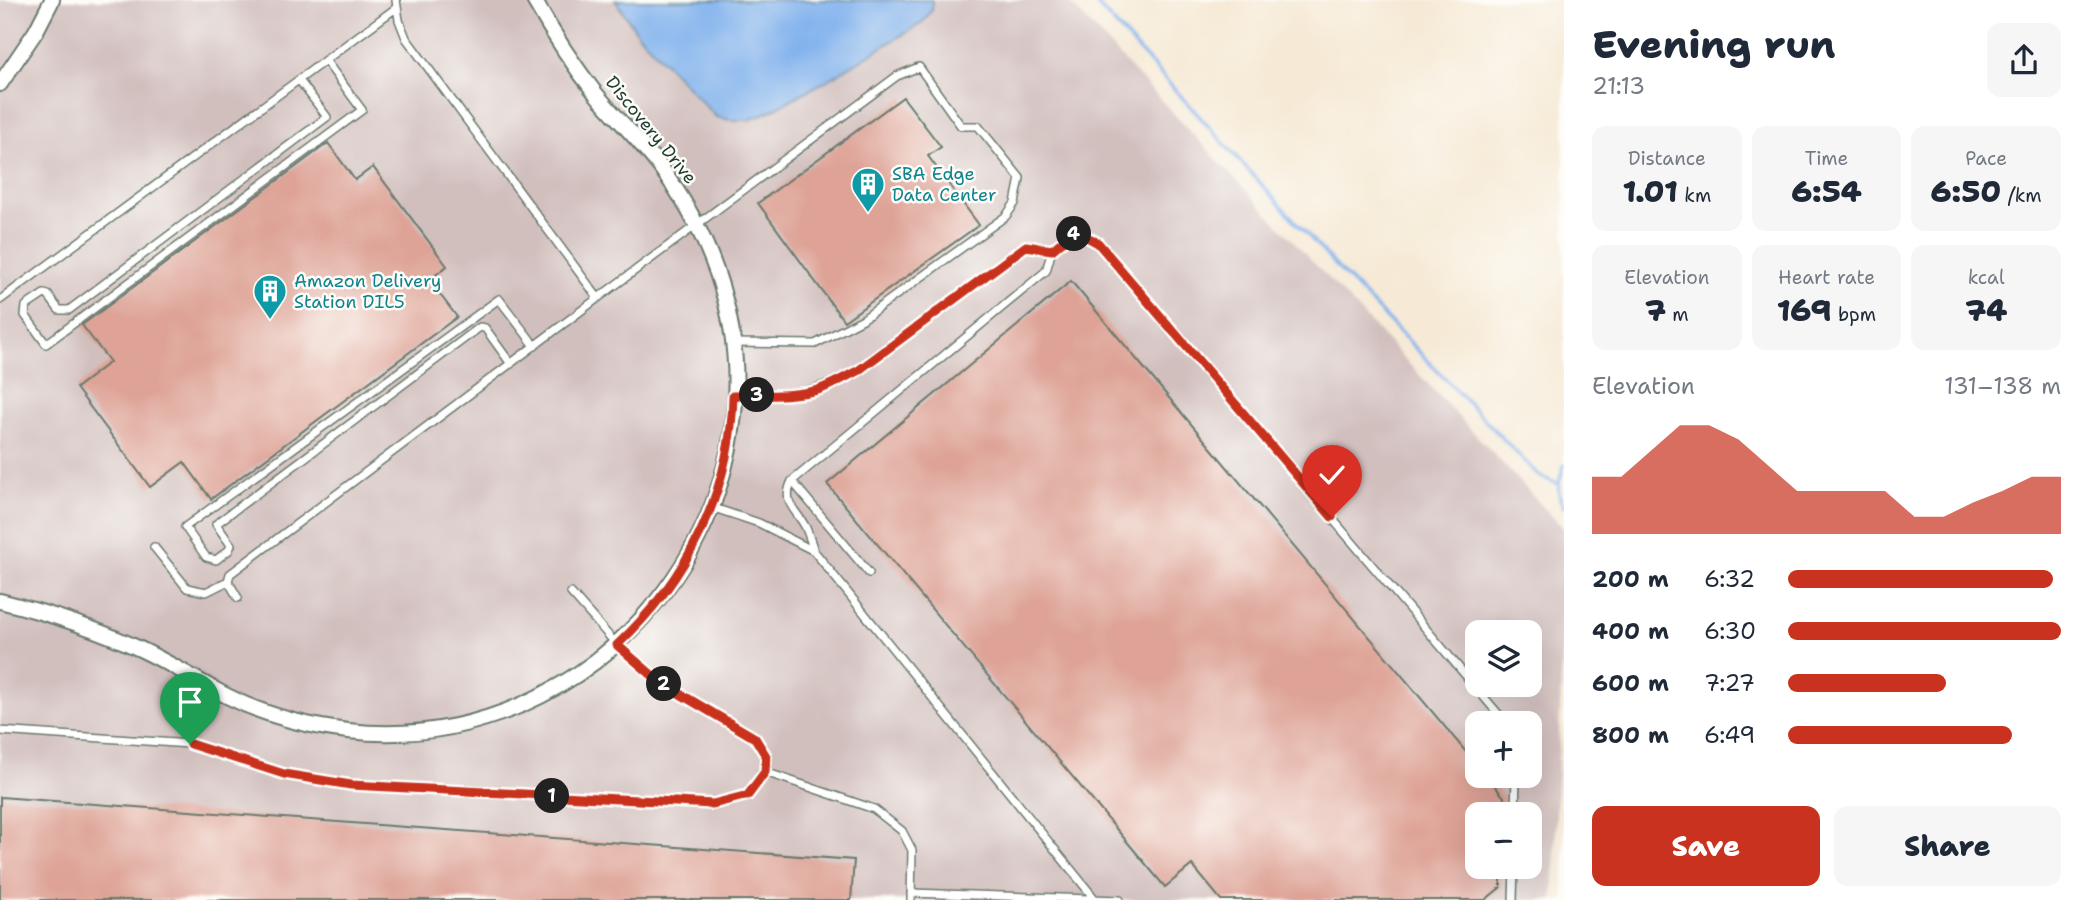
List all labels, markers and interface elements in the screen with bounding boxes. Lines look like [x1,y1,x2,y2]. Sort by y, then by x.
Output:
text: Evening run [1592,19,1835,70]
button: share [1987,23,2061,97]
street label: Discovery Drive [600,71,702,189]
text: 21:13 [1592,71,1645,101]
text: Distance [1628,146,1706,171]
text: Time [1805,146,1848,171]
text: Pace [1965,146,2007,171]
place label: SBA Edge Data Center [892,162,996,207]
building icon: SBA Edge Data Center [849,165,887,214]
text: 1.01 [1622,171,1678,212]
text: 6:54 [1791,171,1862,212]
text: 6:50 [1931,171,2001,212]
text: km [1678,183,1711,208]
text: /km [2001,183,2042,208]
pin: 4 [1056,216,1092,252]
text: 4 [1067,221,1080,246]
text: Elevation [1624,265,1709,290]
text: Heart rate [1778,265,1875,290]
text: kcal [1968,265,2005,290]
place label: Amazon Delivery Station DIL5 [294,269,441,314]
building icon: Amazon Delivery Station DIL5 [251,272,289,321]
text: 7 [1645,290,1666,331]
text: 169 [1777,290,1831,331]
text: 74 [1965,290,2007,331]
text: m [1666,302,1689,327]
text: bpm [1831,302,1876,327]
text: Elevation [1592,371,1695,401]
text: 131–138 m [1944,371,2061,401]
pin: 3 [740,378,774,412]
text: 3 [750,382,763,407]
pin [1302,445,1362,517]
icon: check [1313,456,1351,494]
text: 200 m [1592,564,1669,594]
text: 6:32 [1704,564,1755,594]
text: 400 m [1592,616,1669,646]
text: 6:30 [1704,616,1756,646]
map controls [1465,620,1542,879]
button: layers [1465,620,1542,697]
pin: 2 [646,666,682,702]
text: 600 m [1592,668,1669,698]
text: 7:27 [1704,668,1755,698]
text: 2 [657,671,670,696]
pin [160,672,220,744]
icon: arrive [171,683,209,721]
button: + [1465,711,1542,788]
text: 800 m [1592,720,1669,750]
text: 6:49 [1704,720,1755,750]
pin: 1 [534,778,570,814]
text: 1 [547,783,556,808]
button: − [1465,802,1542,879]
button: Save [1592,806,1820,886]
button: Share [1834,806,2061,886]

